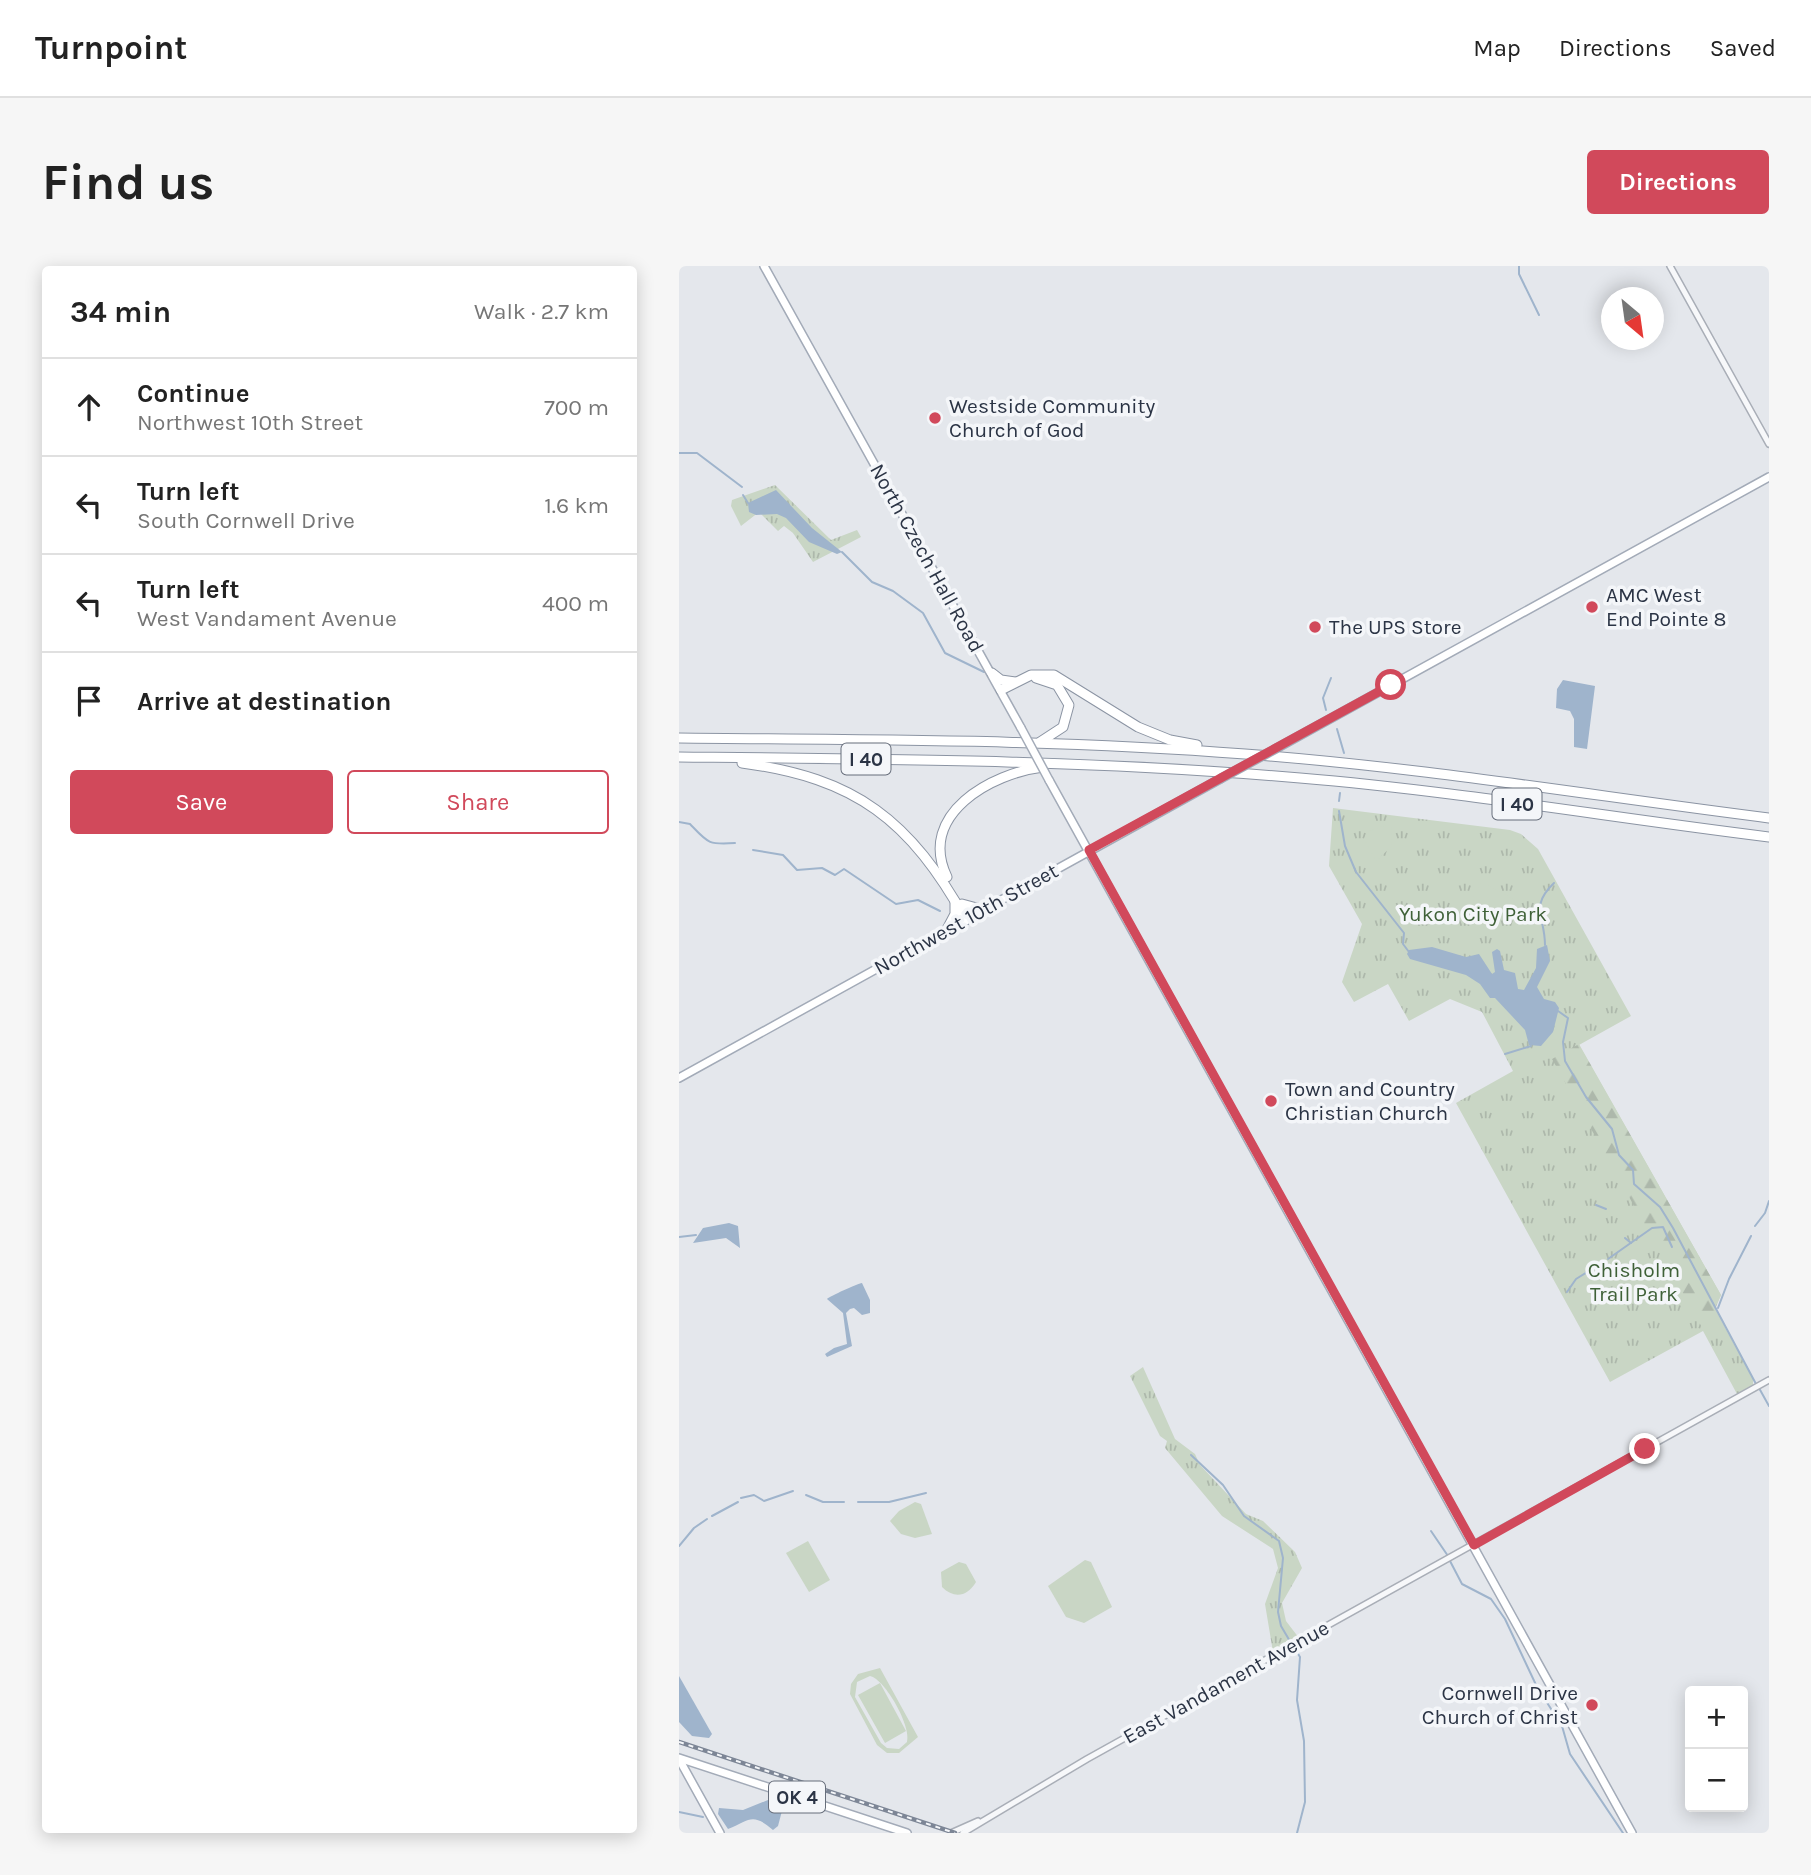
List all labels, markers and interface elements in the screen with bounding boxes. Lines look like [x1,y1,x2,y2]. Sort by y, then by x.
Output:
text: Turnpoint [35,29,187,67]
text: Map [1473,34,1521,62]
text: Directions [1559,34,1672,62]
text: Saved [1710,34,1776,62]
button: Directions [1587,150,1769,214]
text: Find us [42,154,214,211]
north arrow [1601,287,1664,350]
text: 34 min [70,294,171,330]
text: Walk · 2.7 km [474,298,609,325]
text: Continue [137,378,249,409]
icon: ahead [70,388,108,426]
text: 700 m [544,394,609,421]
place label: Westside Community Church of God [949,394,1156,442]
text: Northwest 10th Street [137,409,363,436]
marker: Westside Community Church of God [927,410,943,426]
street label: North Czech Hall Road [865,460,989,656]
text: Turn left [137,476,239,507]
icon: left [70,486,108,524]
text: 1.6 km [544,492,609,519]
text: South Cornwell Drive [137,507,355,534]
text: Turn left [137,574,239,605]
place label: AMC West End Pointe 8 [1606,583,1727,631]
icon: left [70,584,108,622]
text: 400 m [542,590,609,617]
marker: AMC West End Pointe 8 [1584,599,1600,615]
text: West Vandament Avenue [137,605,397,632]
place label: The UPS Store [1329,615,1461,639]
marker: The UPS Store [1307,619,1323,635]
route start [1375,669,1406,700]
icon: arrive [70,682,108,720]
text: Arrive at destination [137,686,391,717]
road number: I 40 [841,744,891,774]
button: Save [70,770,333,834]
button: Share [347,770,609,834]
road number: I 40 [1493,789,1541,820]
street label: Northwest 10th Street [870,858,1062,980]
park label: Yukon City Park [1399,902,1547,926]
place label: Town and Country Christian Church [1285,1077,1455,1125]
marker: Town and Country Christian Church [1263,1093,1279,1109]
park label: Chisholm Trail Park [1588,1258,1680,1306]
route end [1629,1433,1660,1464]
street label: East Vandament Avenue [1119,1615,1333,1749]
place label: Cornwell Drive Church of Christ [1422,1681,1578,1729]
map controls [1685,1686,1748,1812]
button: + [1685,1686,1748,1749]
marker: Cornwell Drive Church of Christ [1584,1697,1600,1713]
button: − [1685,1749,1748,1812]
road number: OK 4 [769,1782,825,1812]

